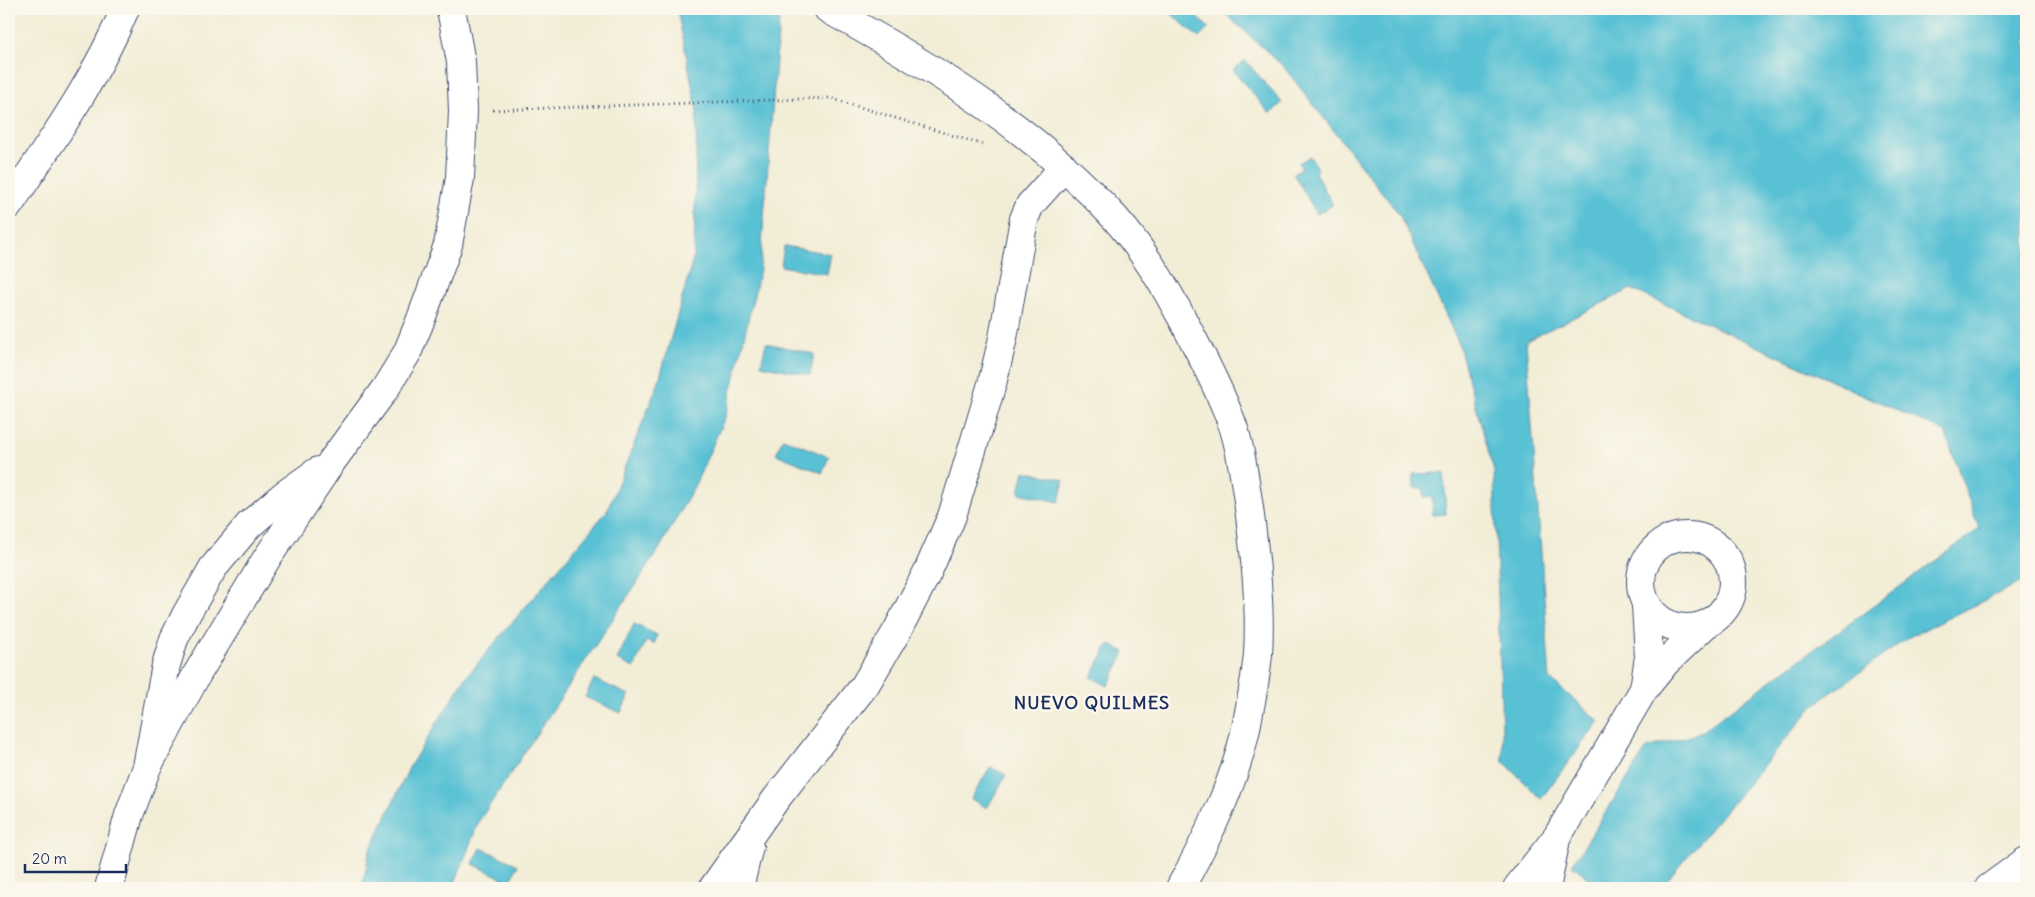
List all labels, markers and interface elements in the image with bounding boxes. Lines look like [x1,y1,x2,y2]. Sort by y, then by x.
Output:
district label: NUEVO QUILMES [1014,691,1170,714]
scale bar [25,842,126,874]
text: 20 m [32,849,67,868]

